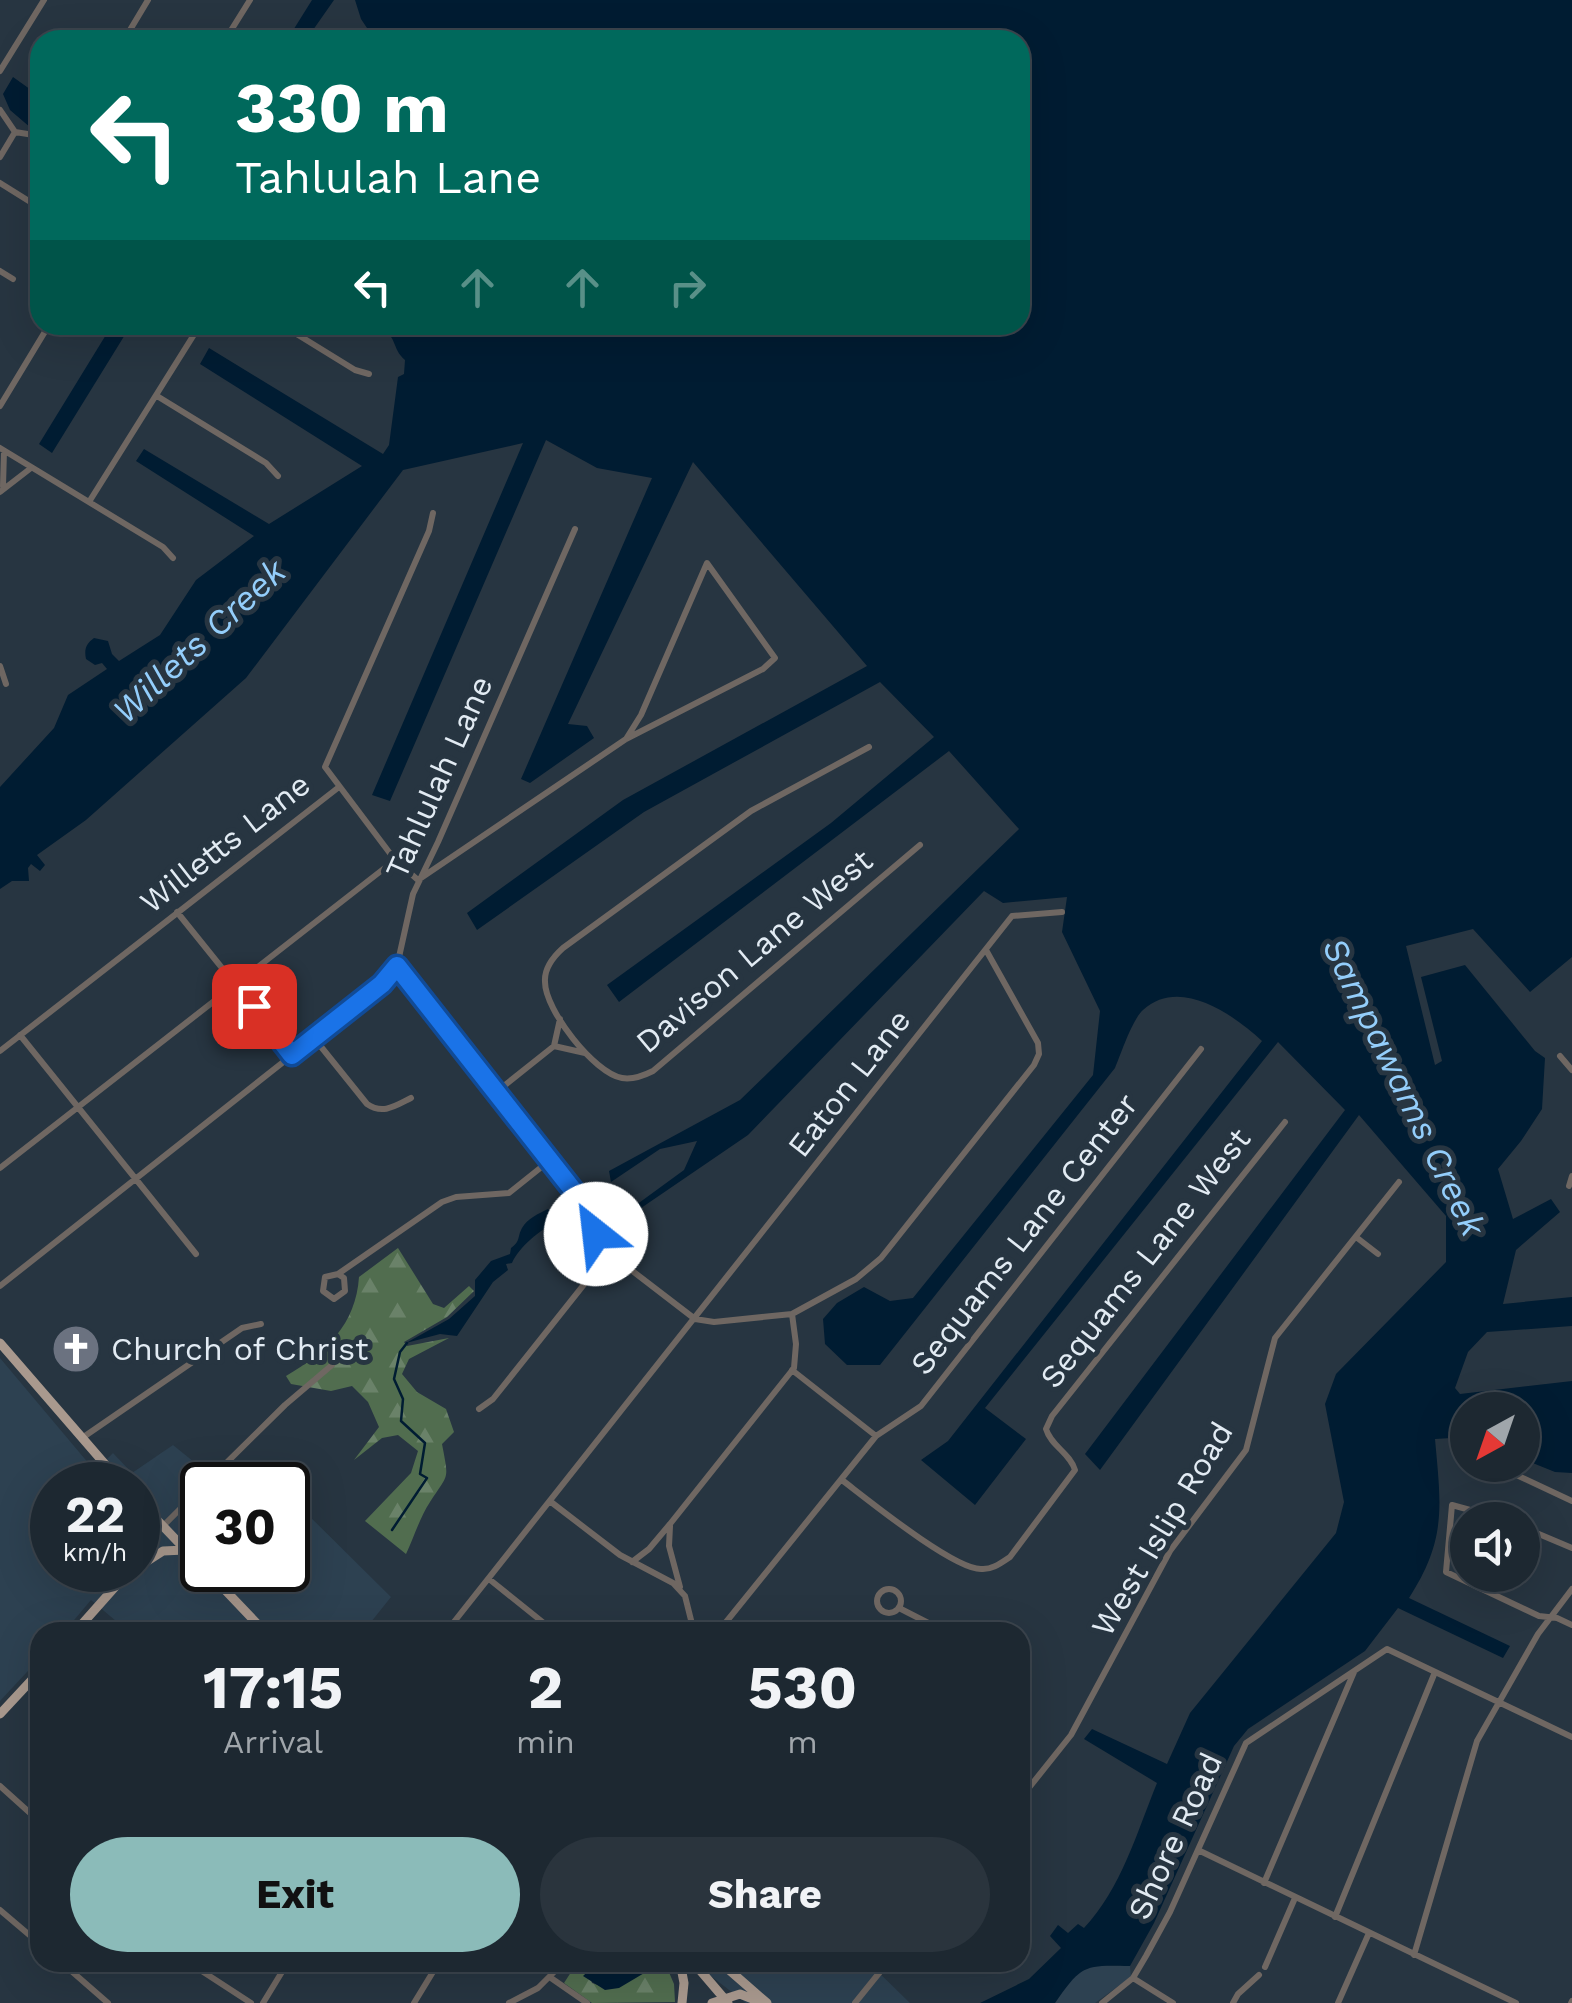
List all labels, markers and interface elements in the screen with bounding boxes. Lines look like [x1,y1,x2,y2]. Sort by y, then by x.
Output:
text: 330 m [235,67,449,149]
icon: left [70,70,200,200]
text: Tahlulah Lane [235,151,541,204]
icon: left [345,260,400,315]
icon: ahead [450,260,505,315]
icon: ahead [555,260,610,315]
icon: right [660,260,715,315]
water label: Willets Creek [104,550,295,732]
street label: Tahlulah Lane [377,670,501,884]
street label: Willetts Lane [133,765,317,921]
street label: Davison Lane West [628,841,880,1061]
water label: Sampawams Creek [1313,931,1495,1244]
pin [212,964,297,1049]
icon: arrive [227,979,282,1034]
street label: Eaton Lane [780,1002,918,1164]
street label: Sequams Lane Center [902,1086,1146,1382]
street label: Sequams Lane West [1032,1121,1258,1395]
position arrow [544,1182,648,1286]
church icon: Church of Christ [50,1323,102,1375]
place label: Church of Christ [111,1330,368,1368]
north arrow [1450,1392,1540,1482]
map controls [1450,1392,1540,1592]
street label: West Islip Road [1083,1415,1241,1643]
speed limit sign: 30 [180,1462,310,1592]
text: 22 [65,1485,125,1544]
button: sound [1450,1502,1540,1592]
text: km/h [63,1538,127,1567]
text: 17:15 [203,1652,343,1723]
text: 2 [528,1652,563,1723]
text: 530 [748,1652,857,1723]
text: Arrival [223,1723,323,1761]
text: min [516,1723,575,1761]
text: m [787,1723,818,1761]
street label: Shore Road [1120,1747,1230,1925]
button: Exit [70,1837,520,1952]
button: Share [540,1837,990,1952]

